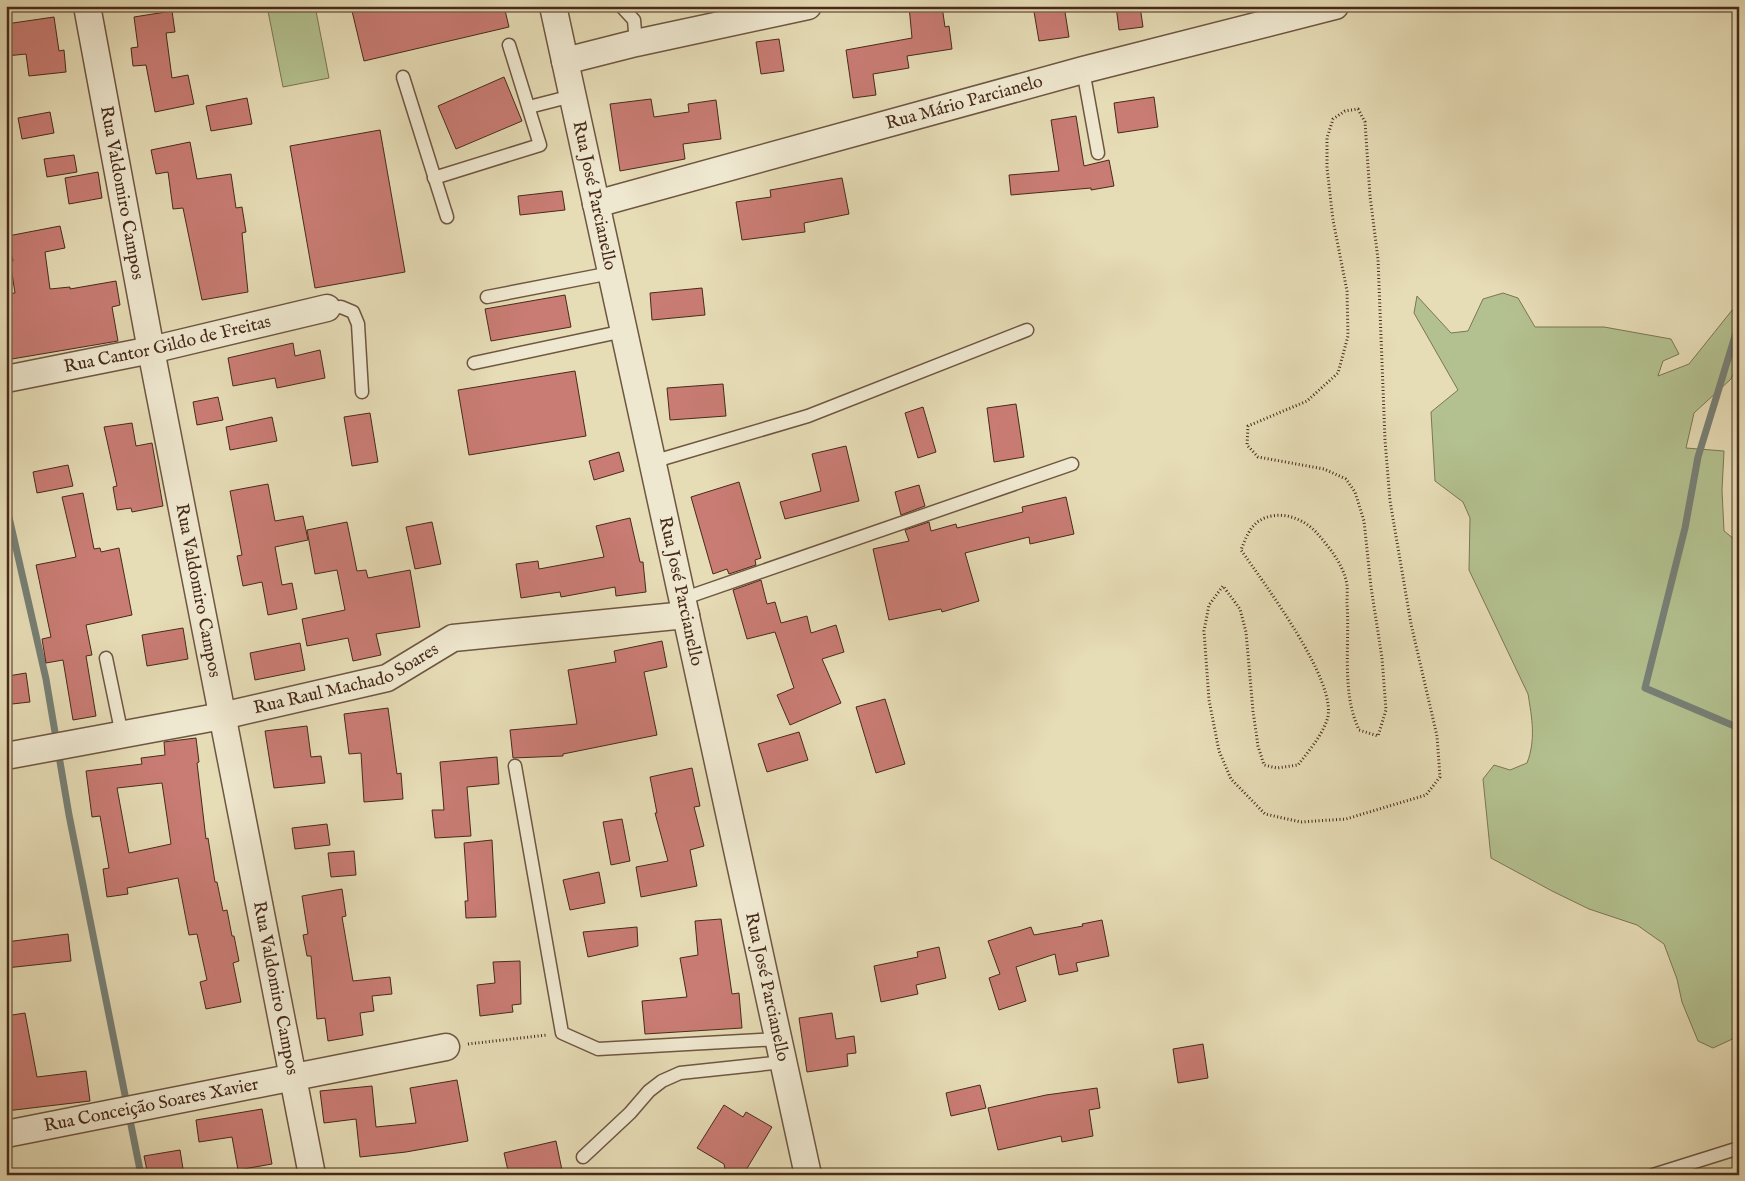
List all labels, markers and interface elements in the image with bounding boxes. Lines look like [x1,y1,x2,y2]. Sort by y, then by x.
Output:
street label: Rua Mário Parcianelo [883,70,1046,135]
street label: Rua Valdomiro Campos [94,104,149,282]
street label: Rua José Parcianello [567,119,622,273]
street label: Rua Cantor Gildo de Freitas [62,310,273,379]
street label: Rua Valdomiro Campos [170,502,226,679]
street label: Rua José Parcianello [653,514,708,668]
street label: Rua Raul Machado Soares [251,638,443,720]
street label: Rua Valdomiro Campos [247,899,304,1077]
street label: Rua José Parcianello [740,910,794,1064]
street label: Rua Conceição Soares Xavier [42,1073,261,1138]

